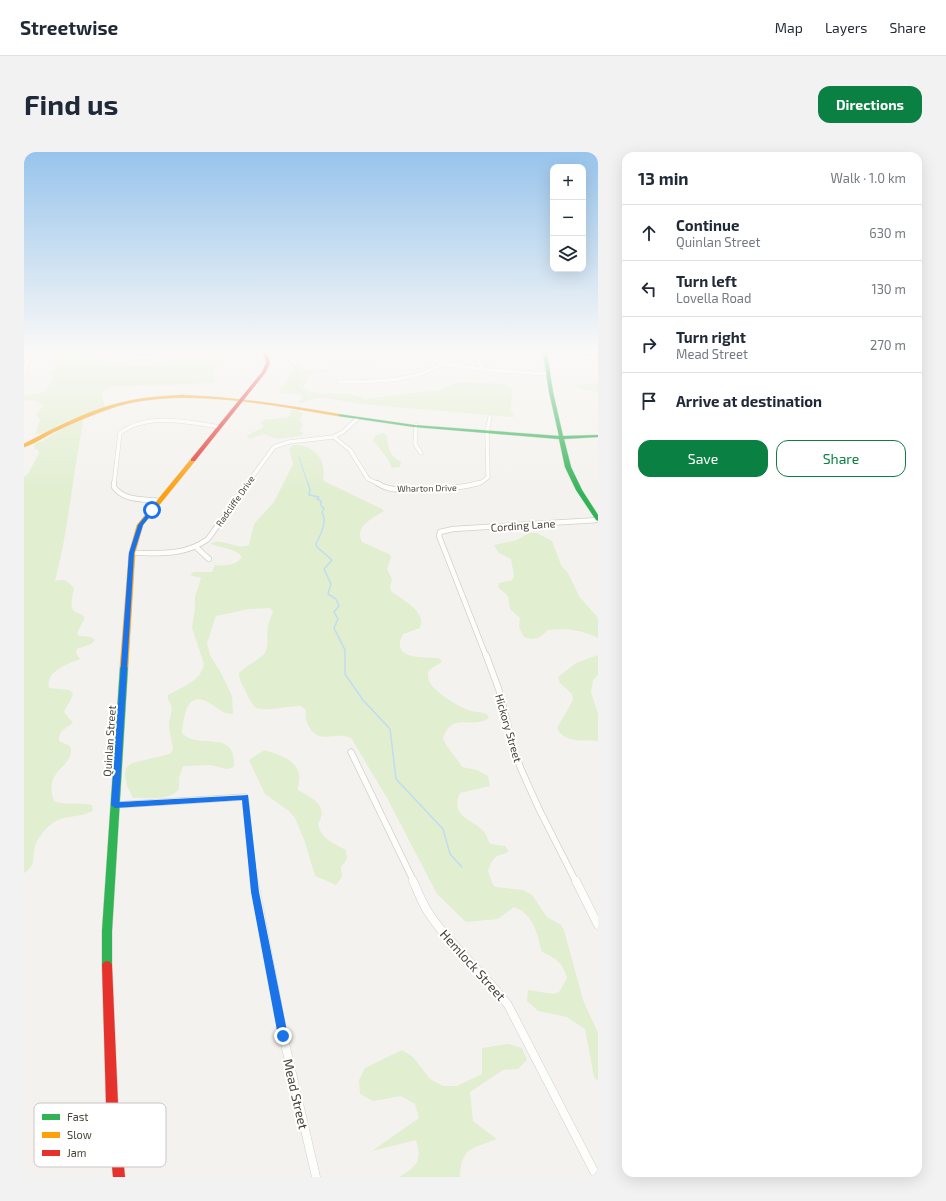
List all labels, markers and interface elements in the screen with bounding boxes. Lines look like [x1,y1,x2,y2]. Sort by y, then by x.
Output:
text: Streetwise [20,16,118,39]
text: Map [775,19,803,36]
text: Layers [825,19,867,36]
text: Share [889,19,926,36]
button: Directions [818,86,922,123]
text: Find us [24,87,118,121]
map controls [550,164,586,272]
button: + [550,164,586,200]
text: 13 min [638,168,689,188]
text: Walk · 1.0 km [831,170,906,186]
button: − [550,200,586,236]
text: Continue [676,216,739,234]
icon: ahead [638,222,660,244]
text: 630 m [869,225,906,241]
text: Quinlan Street [676,234,760,250]
button: layers [550,236,586,272]
text: Turn left [676,272,737,290]
icon: left [638,278,660,300]
text: 130 m [871,281,906,297]
text: Lovella Road [676,290,751,306]
text: Turn right [676,328,746,346]
icon: right [638,334,660,356]
text: 270 m [870,337,906,353]
text: Mead Street [676,346,748,362]
icon: arrive [638,390,660,412]
text: Arrive at destination [676,392,822,410]
button: Save [638,440,768,477]
button: Share [776,440,906,477]
street label: Radcliffe Drive [213,473,257,529]
street label: Wharton Drive [397,482,457,494]
route start [143,501,161,519]
street label: Cording Lane [490,516,556,534]
street label: Hickory Street [493,692,525,764]
street label: Quinlan Street [100,705,119,777]
street label: Hemlock Street [437,926,509,1004]
route end [274,1027,292,1045]
street label: Mead Street [280,1057,312,1131]
legend [34,1103,166,1167]
text: Fast [67,1110,89,1123]
text: Slow [67,1128,92,1141]
text: Jam [67,1146,86,1159]

